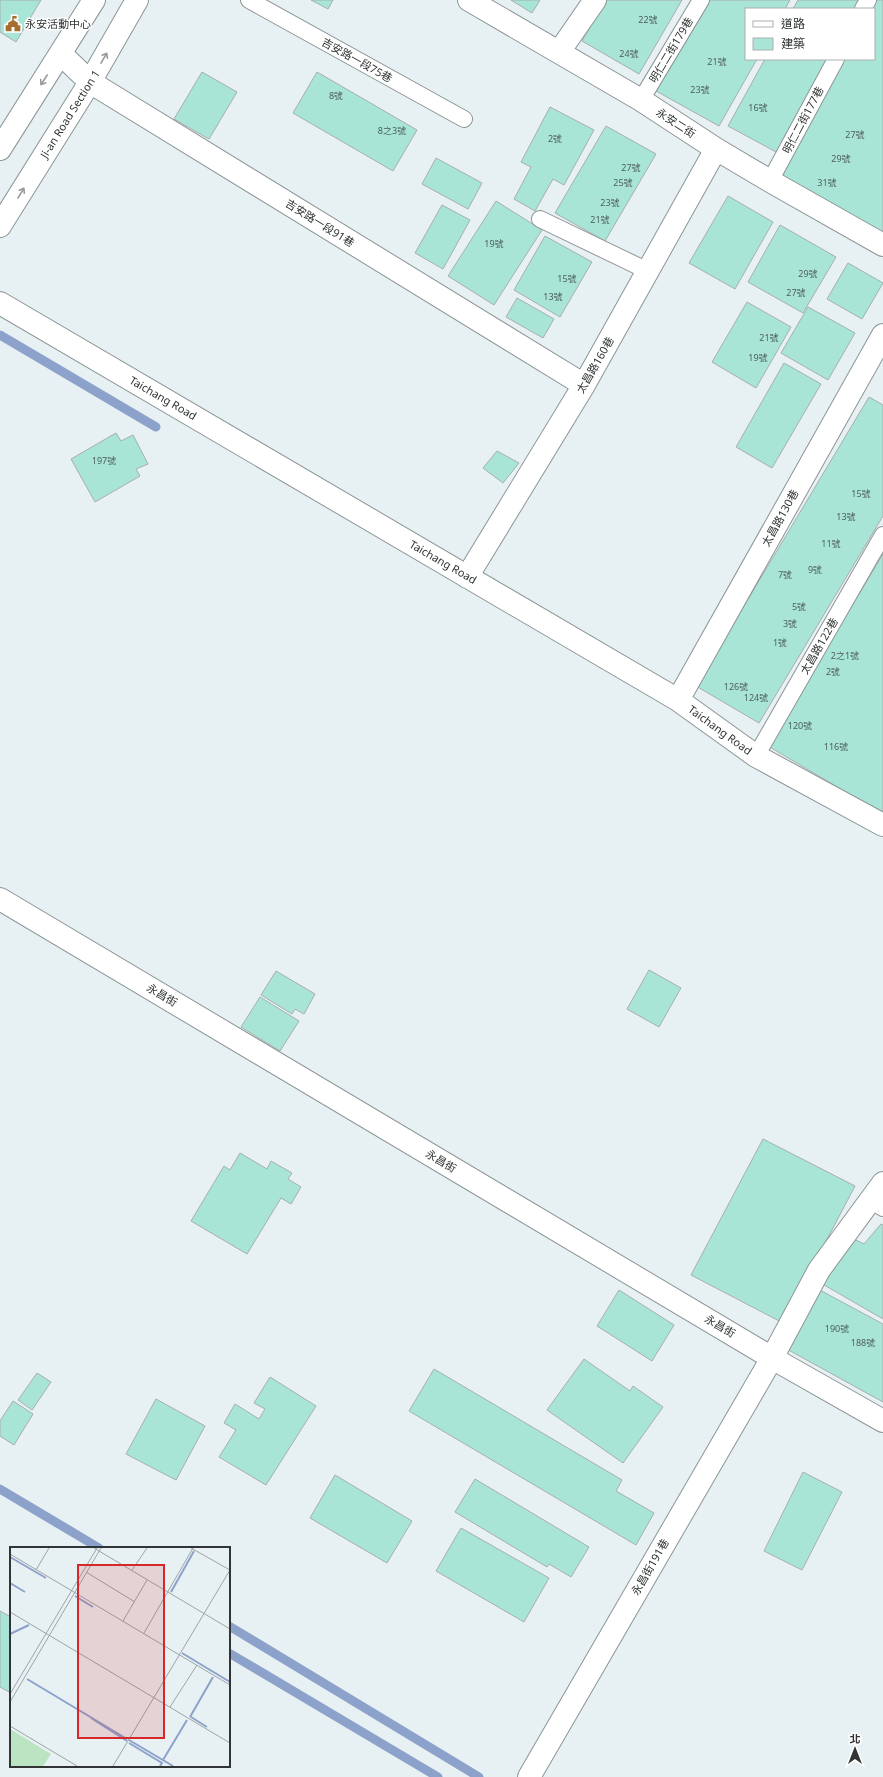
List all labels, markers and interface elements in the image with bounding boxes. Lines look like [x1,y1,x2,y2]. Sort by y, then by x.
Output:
legend [745,8,875,60]
house number: 22號 [638,13,658,26]
street label: 明仁二街179巷 [645,14,696,85]
public building icon: 永安活動中心 [4,15,22,33]
text: 道路 [781,15,805,32]
place label: 永安活動中心 [25,16,91,31]
street label: 吉安路一段75巷 [319,34,395,85]
text: 建築 [781,35,805,52]
house number: 24號 [619,47,639,60]
one-way arrow [100,52,108,64]
house number: 21號 [707,55,727,68]
street label: Ji-an Road Section 1 [36,67,103,162]
one-way arrow [40,75,48,86]
house number: 23號 [690,83,710,96]
street label: 明仁二街177巷 [779,84,827,156]
house number: 8號 [329,89,343,102]
house number: 16號 [748,101,768,114]
street label: 永安二街 [654,104,699,141]
house number: 8之3號 [378,124,406,137]
house number: 27號 [845,128,865,141]
house number: 2號 [548,132,562,145]
house number: 29號 [831,152,851,165]
house number: 27號 [621,161,641,174]
house number: 25號 [613,176,633,189]
house number: 31號 [817,176,837,189]
one-way arrow [17,187,25,199]
street label: 吉安路一段91巷 [283,195,358,250]
house number: 23號 [600,196,620,209]
house number: 21號 [590,213,610,226]
house number: 19號 [484,237,504,250]
house number: 29號 [798,267,818,280]
house number: 15號 [557,272,577,285]
house number: 27號 [786,286,806,299]
house number: 13號 [543,290,563,303]
house number: 21號 [759,331,779,344]
street label: 太昌路160巷 [572,334,617,396]
house number: 19號 [748,351,768,364]
street label: Taichang Road [127,372,200,423]
house number: 197號 [92,454,116,467]
street label: 太昌路130巷 [758,487,801,549]
house number: 15號 [851,487,871,500]
house number: 13號 [836,510,856,523]
street label: Taichang Road [407,536,480,587]
house number: 11號 [821,537,841,550]
house number: 9號 [808,563,822,576]
house number: 7號 [778,568,792,581]
house number: 5號 [792,600,806,613]
street label: 太昌路122巷 [796,615,841,677]
house number: 3號 [783,617,797,630]
house number: 1號 [773,636,787,649]
house number: 2之1號 [831,649,859,662]
house number: 2號 [826,665,840,678]
house number: 126號 [724,680,748,693]
house number: 124號 [744,691,768,704]
street label: Taichang Road [685,701,755,758]
house number: 120號 [788,719,812,732]
house number: 116號 [824,740,848,753]
street label: 永昌街 [144,980,180,1009]
street label: 永昌街 [423,1146,459,1175]
street label: 永昌街 [702,1311,738,1340]
house number: 190號 [825,1322,849,1335]
house number: 188號 [851,1336,875,1349]
street label: 永昌街191巷 [627,1536,672,1598]
inset map [10,1547,230,1767]
north arrow [835,1729,875,1769]
text: 北 [850,1731,861,1746]

